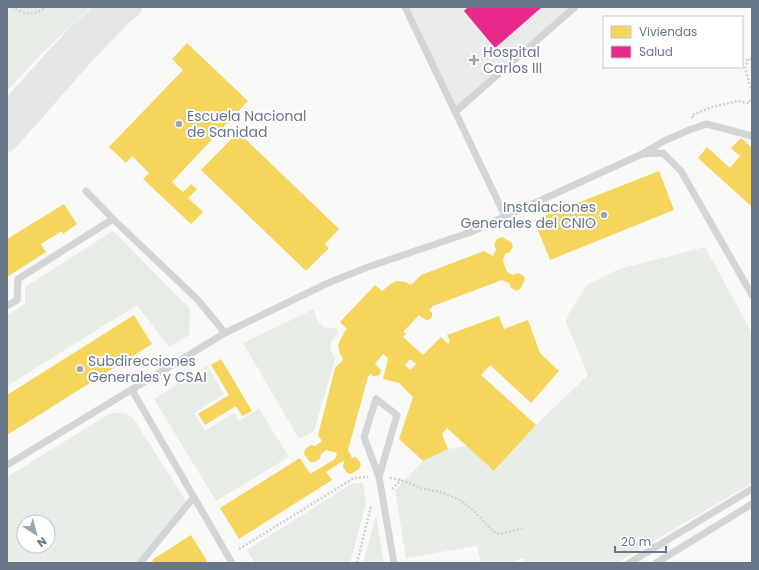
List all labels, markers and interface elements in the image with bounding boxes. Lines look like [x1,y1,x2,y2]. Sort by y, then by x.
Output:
legend [603,16,743,68]
text: Viviendas [639,23,697,40]
place label: Hospital Carlos III [483,42,542,78]
text: Salud [639,43,673,60]
marker: Hospital Carlos III [468,54,480,66]
place label: Escuela Nacional de Sanidad [187,106,306,142]
marker: Escuela Nacional de Sanidad [174,119,184,129]
place label: Instalaciones Generales del CNIO [461,197,596,233]
marker: Instalaciones Generales del CNIO [599,210,609,220]
place label: Subdirecciones Generales y CSAI [88,351,207,387]
marker: Subdirecciones Generales y CSAI [75,364,85,374]
north arrow [16,514,56,554]
scale bar [615,528,666,554]
text: N [34,533,50,551]
text: 20 m [621,533,651,550]

